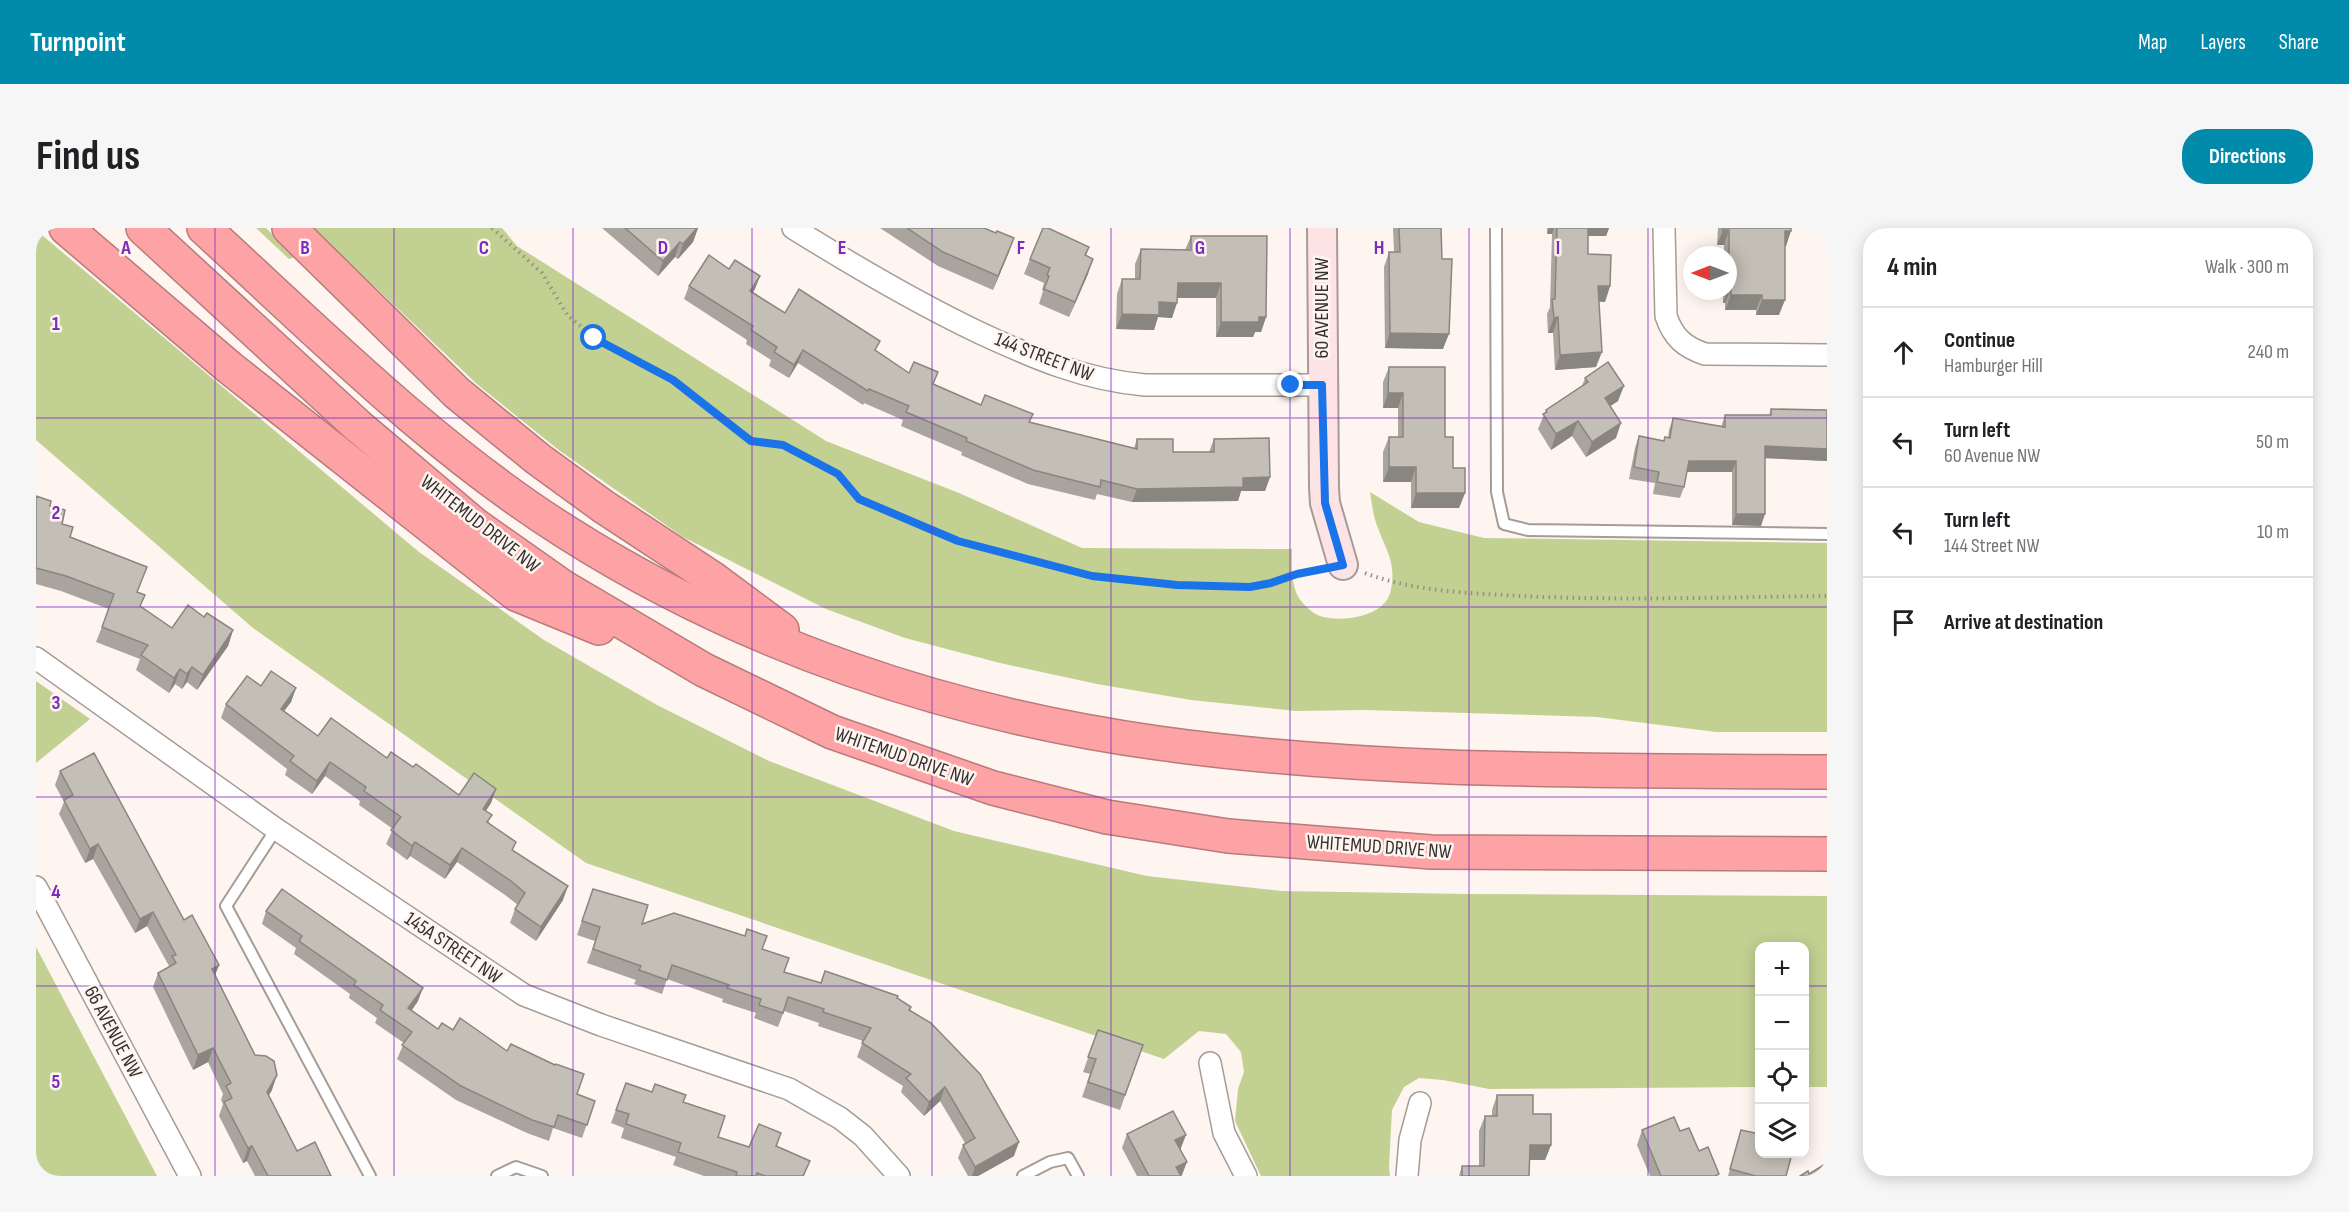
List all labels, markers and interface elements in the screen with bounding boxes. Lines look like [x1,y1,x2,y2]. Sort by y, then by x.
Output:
text: Turnpoint [30,26,126,59]
text: Map [2138,30,2167,55]
text: Layers [2200,30,2246,55]
text: Share [2279,30,2319,55]
button: Directions [2182,129,2313,184]
text: Find us [36,131,140,182]
text: A [120,236,131,260]
text: B [300,236,310,260]
text: C [479,236,489,260]
text: D [658,236,668,260]
text: E [838,236,846,260]
text: F [1017,236,1025,260]
text: G [1195,236,1205,260]
text: H [1374,236,1384,260]
text: I [1556,236,1560,260]
north arrow [1683,246,1737,300]
text: 4 min [1887,252,1937,283]
text: Walk · 300 m [2205,255,2289,279]
street label: 60 AVENUE NW [1310,258,1334,358]
text: 1 [52,312,60,336]
route start [580,324,606,350]
street label: 144 STREET NW [991,327,1097,387]
text: Continue [1944,327,2015,354]
icon: ahead [1887,336,1920,369]
text: 240 m [2248,340,2289,364]
text: Hamburger Hill [1944,354,2043,378]
route end [1277,371,1303,397]
text: Turn left [1944,417,2010,444]
icon: left [1887,426,1920,459]
text: 50 m [2256,430,2289,454]
text: 60 Avenue NW [1944,444,2040,468]
street label: WHITEMUD DRIVE NW [415,470,545,578]
text: 2 [52,501,60,525]
text: Turn left [1944,507,2010,534]
icon: left [1887,516,1920,549]
text: 10 m [2257,520,2289,544]
text: 144 Street NW [1944,534,2040,558]
icon: arrive [1887,606,1920,639]
text: Arrive at destination [1944,609,2103,636]
text: 3 [52,691,61,715]
street label: WHITEMUD DRIVE NW [831,722,977,792]
street label: WHITEMUD DRIVE NW [1306,830,1452,864]
text: 4 [51,880,61,904]
street label: 145A STREET NW [400,907,506,989]
map controls [1755,942,1809,1158]
button: + [1755,942,1809,996]
street label: 66 AVENUE NW [79,982,147,1082]
button: − [1755,996,1809,1050]
button: locate [1755,1050,1809,1104]
text: 5 [52,1070,61,1094]
button: layers [1755,1104,1809,1158]

